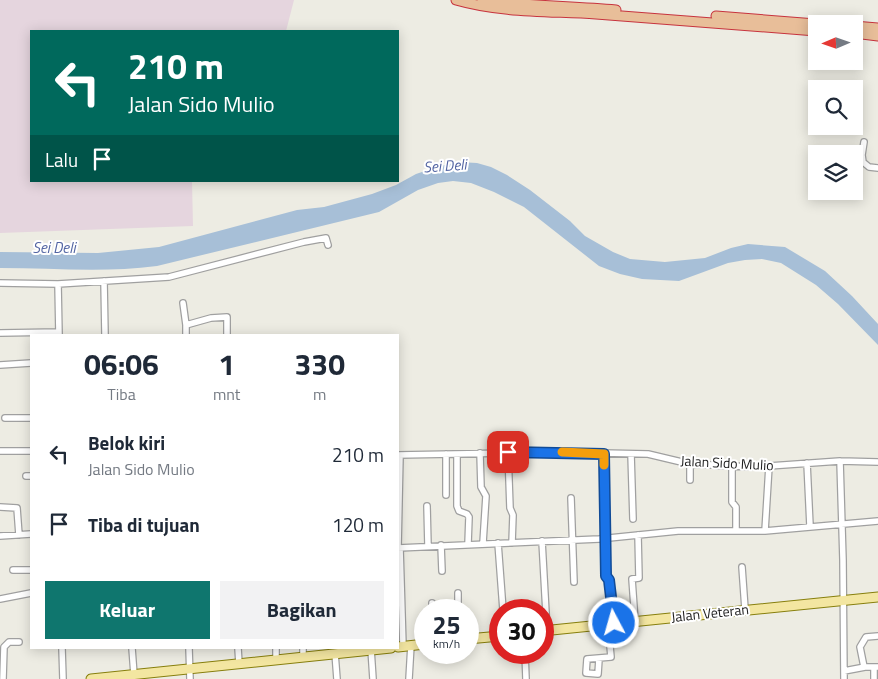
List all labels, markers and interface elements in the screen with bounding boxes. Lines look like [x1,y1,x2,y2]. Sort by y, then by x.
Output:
north arrow [808,15,862,70]
map controls [808,15,863,200]
text: 210 m [128,39,224,93]
icon: left [45,50,110,115]
button: search [808,80,863,135]
text: Jalan Sido Mulio [128,87,275,121]
text: Lalu [45,145,78,174]
icon: arrive [88,145,116,173]
button: layers [808,145,863,200]
water label: Sei Deli [423,152,469,178]
water label: Sei Deli [32,236,77,259]
text: 06:06 [84,341,159,387]
text: 1 [218,341,235,387]
text: 330 [295,341,345,387]
text: Tiba [107,382,136,406]
text: mnt [213,382,241,406]
text: m [313,382,326,406]
text: Belok kiri [88,428,165,457]
pin [487,431,529,473]
icon: arrive [494,438,522,466]
icon: left [45,440,73,468]
text: 210 m [332,440,384,469]
street label: Jalan Sido Mulio [680,450,774,475]
text: Jalan Sido Mulio [88,457,195,481]
icon: arrive [45,510,73,538]
text: Tiba di tujuan [88,510,200,539]
text: 120 m [332,510,384,539]
button: Keluar [45,581,210,639]
button: Bagikan [220,581,384,639]
position arrow [587,596,639,648]
street label: Jalan Veteran [670,598,750,627]
speed limit sign: 30 [489,599,554,664]
text: 25 [432,606,461,644]
text: km/h [433,634,460,653]

